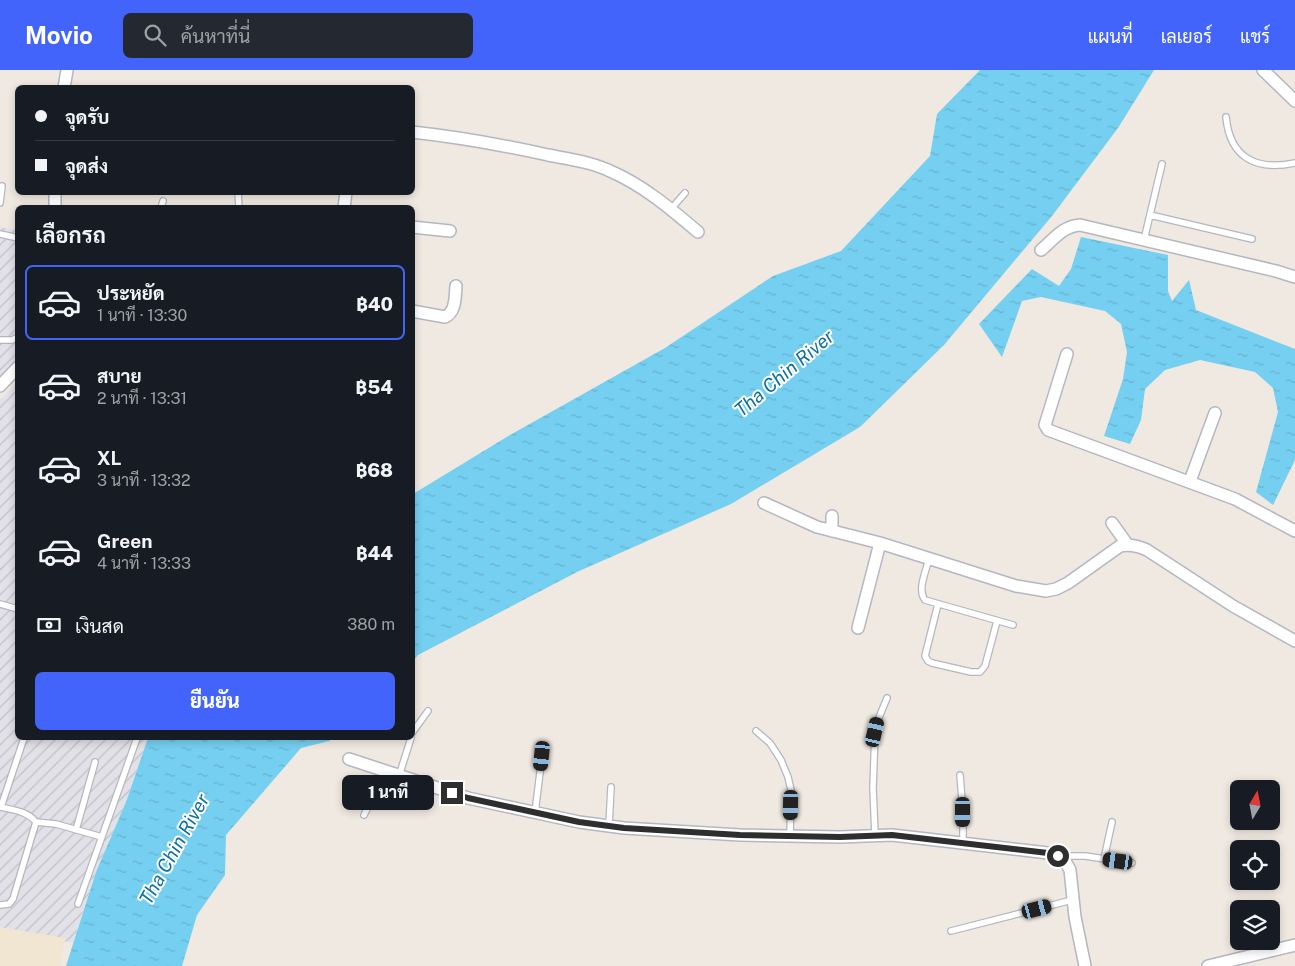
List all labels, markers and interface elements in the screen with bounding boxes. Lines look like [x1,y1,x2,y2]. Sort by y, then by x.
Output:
search box [123,13,473,58]
text: Movio [25,21,93,49]
icon: search [141,21,169,49]
text: ค้นหาที่นี่ [181,25,250,47]
text: แผนที่ [1088,26,1133,47]
text: เลเยอร์ [1161,26,1212,47]
text: แชร์ [1240,26,1270,47]
text: จุดรับ [65,106,109,128]
text: จุดส่ง [65,155,108,177]
text: เลือกรถ [35,222,106,248]
icon: car [37,280,82,325]
text: ประหยัด [97,282,165,304]
text: ฿40 [356,293,393,315]
text: 1 นาที · 13:30 [97,306,187,325]
water label: Tha Chin River [730,325,839,421]
icon: car [37,363,82,408]
text: สบาย [97,365,142,387]
text: ฿54 [356,376,393,398]
text: 2 นาที · 13:31 [97,389,187,408]
icon: car [37,446,82,491]
text: XL [97,447,122,469]
text: ฿68 [356,459,393,481]
text: 3 นาที · 13:32 [97,471,191,490]
icon: car [37,529,82,574]
text: Green [97,530,152,552]
text: ฿44 [356,542,393,564]
text: 4 นาที · 13:33 [97,554,191,573]
icon: cash [35,611,63,639]
text: เงินสด [75,615,124,637]
text: 380 m [347,615,395,634]
button: ยืนยัน [35,672,395,730]
car [864,716,885,748]
car [532,740,551,772]
callout: 1 นาที [342,776,434,810]
north arrow [1230,780,1280,830]
map controls [1230,780,1280,950]
route end [441,782,463,804]
text: 1 นาที [368,783,408,802]
water label: Tha Chin River [135,789,214,908]
car [783,790,798,820]
car [955,797,970,827]
button: locate [1230,840,1280,890]
route start [1047,845,1069,867]
car [1102,851,1133,871]
car [1020,898,1053,920]
button: layers [1230,900,1280,950]

